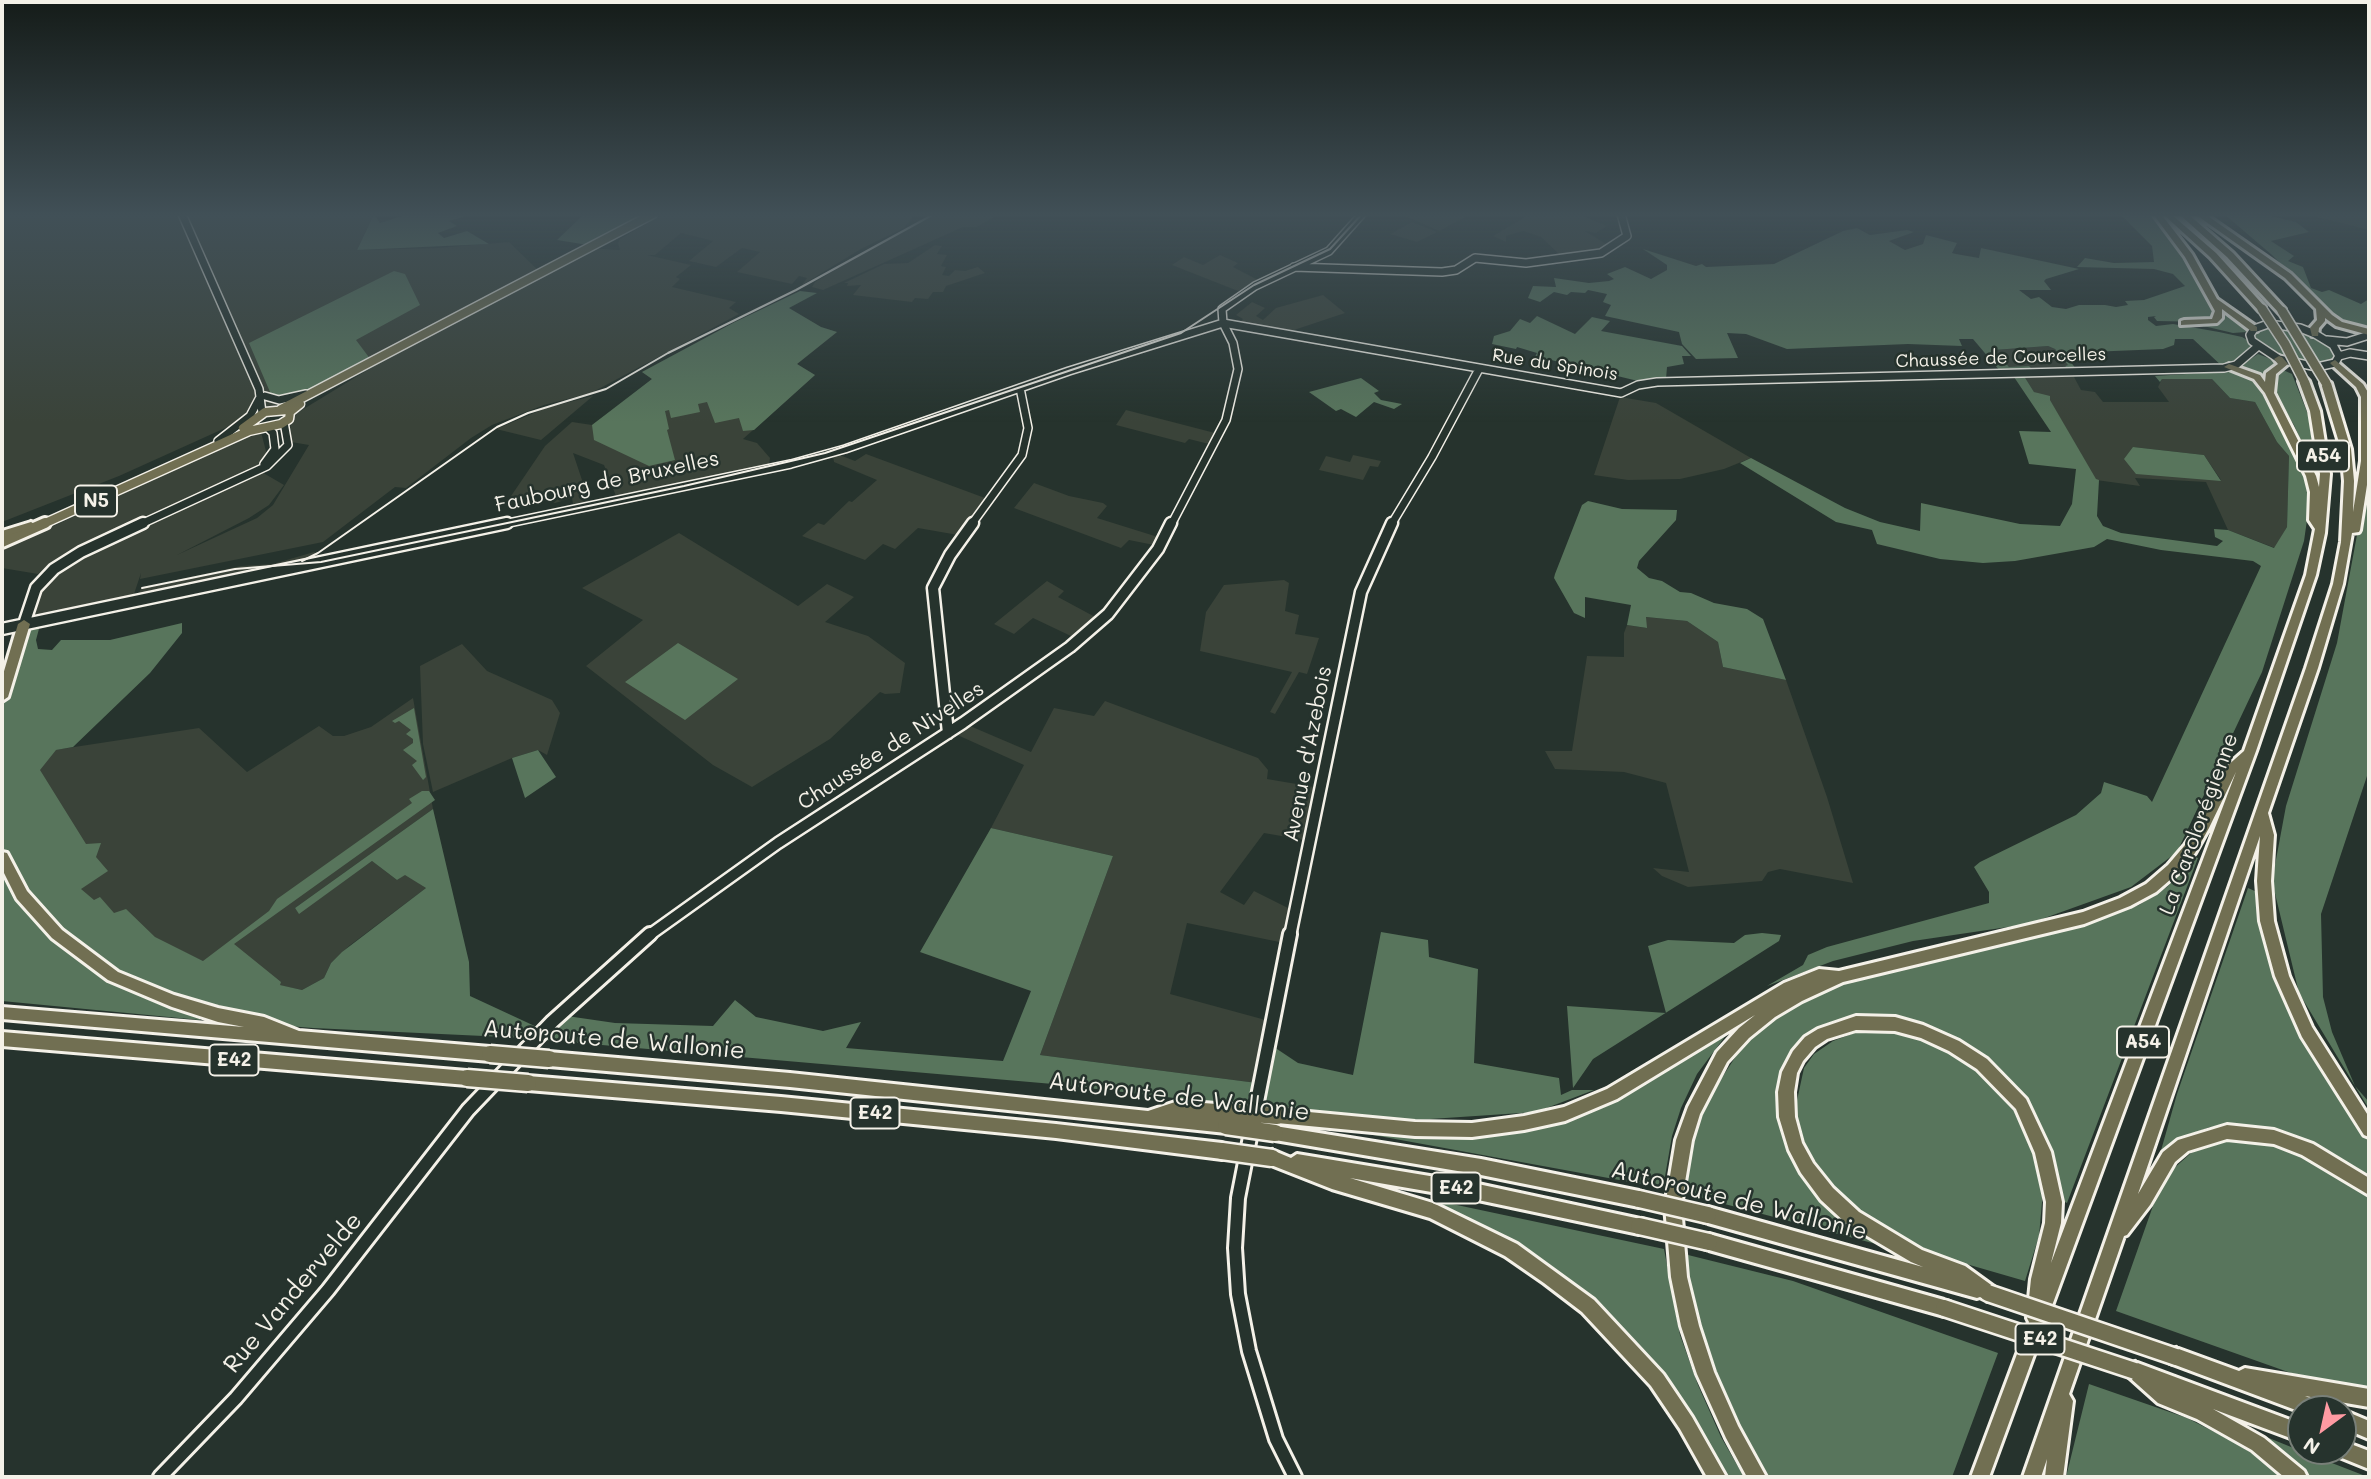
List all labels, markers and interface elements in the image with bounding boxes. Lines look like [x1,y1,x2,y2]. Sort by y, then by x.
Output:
street label: Rue du Spinois [1491,344,1619,386]
street label: Chaussée de Courcelles [1895,344,2107,372]
road number: A54 [2297,440,2349,471]
street label: Faubourg de Bruxelles [493,446,721,518]
road number: N5 [75,486,117,516]
street label: Avenue d'Azebois [1279,664,1337,844]
street label: Chaussée de Nivelles [793,676,989,816]
street label: La Carolorégienne [2154,730,2244,918]
street label: Autoroute de Wallonie [482,1014,746,1066]
road number: A54 [2117,1026,2169,1058]
road number: E42 [210,1044,258,1076]
street label: Autoroute de Wallonie [1047,1067,1311,1127]
road number: E42 [850,1098,900,1128]
street label: Autoroute de Wallonie [1608,1155,1870,1247]
road number: E42 [1432,1172,1480,1204]
street label: Rue Vandervelde [218,1207,368,1379]
road number: E42 [2016,1324,2064,1354]
north arrow [2287,1395,2357,1465]
text: N [2299,1432,2324,1461]

